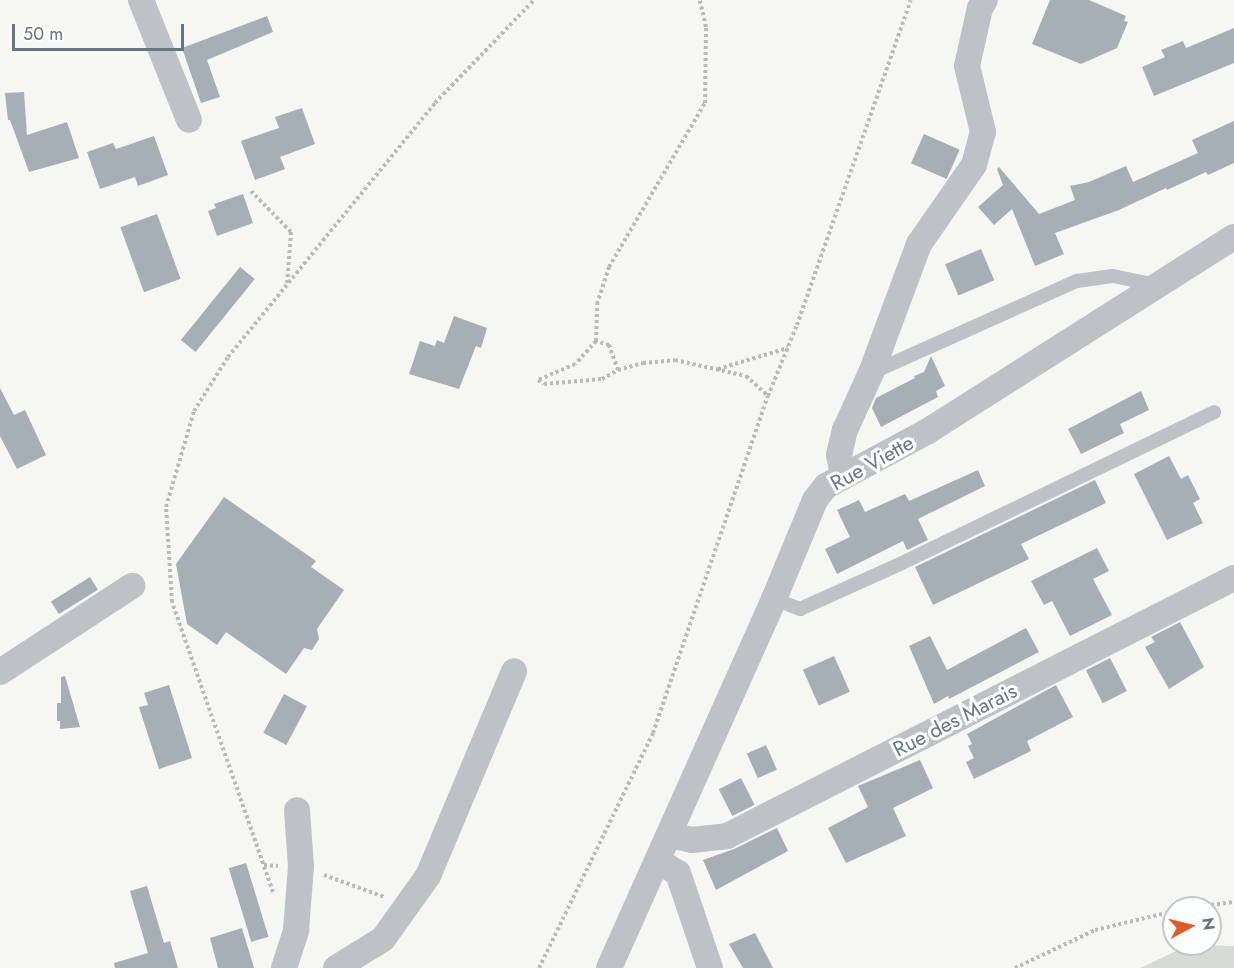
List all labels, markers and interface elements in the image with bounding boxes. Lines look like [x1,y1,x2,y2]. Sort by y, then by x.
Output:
scale bar [15,12,188,50]
text: 50 m [23,21,63,47]
street label: Rue Viette [826,430,918,496]
street label: Rue des Marais [889,678,1021,762]
north arrow [1162,896,1222,956]
text: N [1196,916,1221,932]

